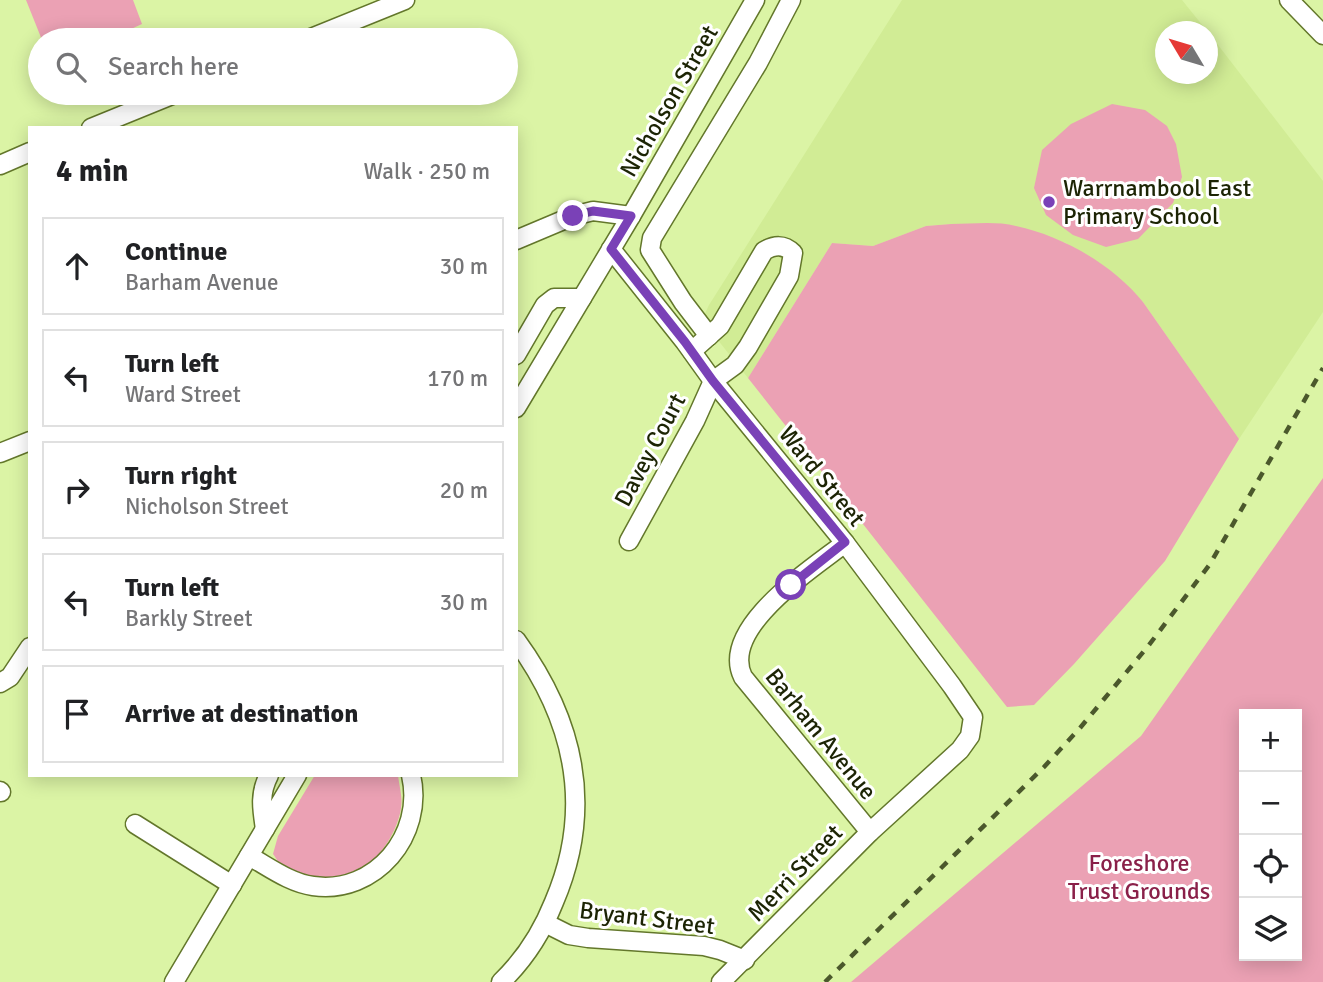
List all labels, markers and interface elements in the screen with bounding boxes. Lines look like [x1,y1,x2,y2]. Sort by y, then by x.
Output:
street label: Nicholson Street [613,20,725,182]
north arrow [1155,21,1218,84]
search box [28,28,518,105]
icon: search [52,48,90,86]
text: Search here [108,51,239,83]
text: 4 min [56,153,128,190]
text: Walk · 250 m [364,157,490,186]
place label: Warrnambool East Primary School [1063,173,1251,231]
marker: Warrnambool East Primary School [1041,194,1057,210]
route end [557,200,588,231]
text: Continue [125,236,227,268]
icon: ahead [58,247,96,285]
text: 30 m [440,252,488,281]
text: Barham Avenue [125,268,279,297]
text: Turn left [125,348,219,380]
icon: left [58,359,96,397]
text: 170 m [427,364,488,393]
text: Ward Street [125,380,241,409]
street label: Davey Court [608,388,692,512]
street label: Ward Street [772,420,872,532]
text: Turn right [125,460,237,492]
icon: right [58,471,96,509]
text: 20 m [440,476,488,505]
text: Nicholson Street [125,492,289,521]
route start [775,569,806,600]
text: Turn left [125,572,219,604]
icon: left [58,583,96,621]
text: 30 m [440,588,488,617]
text: Barkly Street [125,604,252,633]
street label: Barham Avenue [759,662,883,806]
icon: arrive [58,695,96,733]
text: Arrive at destination [125,698,358,730]
map controls [1239,709,1302,961]
button: + [1239,709,1302,772]
button: − [1239,772,1302,835]
street label: Merri Street [741,818,849,928]
button: locate [1239,835,1302,898]
park label: Foreshore Trust Grounds [1068,848,1210,906]
street label: Bryant Street [578,895,716,941]
button: layers [1239,898,1302,961]

